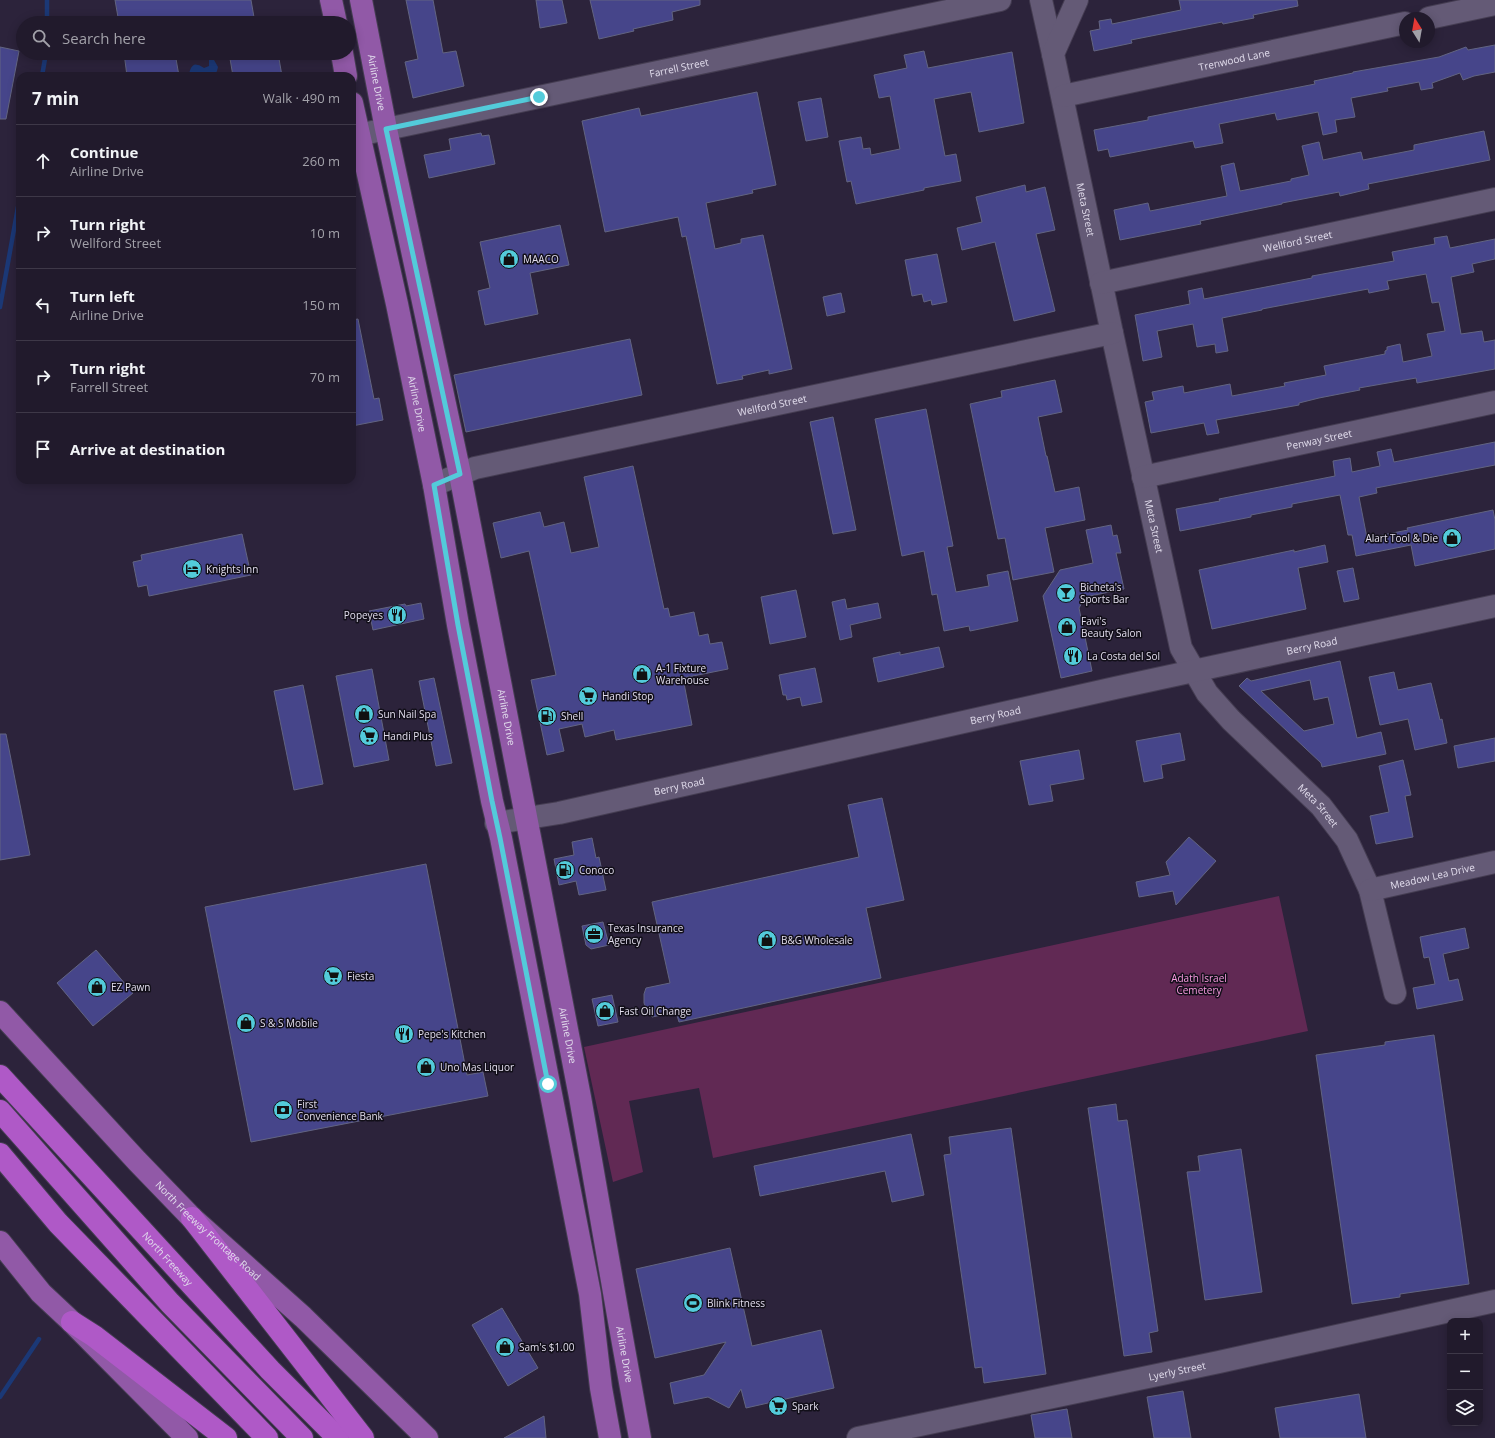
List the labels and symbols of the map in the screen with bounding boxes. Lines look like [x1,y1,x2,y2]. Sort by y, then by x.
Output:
north arrow [1399,12,1435,48]
street label: Trenwood Lane [1197,45,1271,74]
street label: Airline Drive [365,53,389,112]
street label: Farrell Street [648,54,710,81]
route end [530,88,548,106]
street label: Meta Street [1073,181,1098,238]
street label: Wellford Street [1262,227,1334,255]
shop icon: MAACO [498,248,520,270]
place label: MAACO [523,252,559,266]
street label: Airline Drive [405,375,430,434]
street label: Wellford Street [736,391,808,419]
street label: Penway Street [1285,426,1354,453]
street label: Meta Street [1142,498,1167,555]
shop icon: Alart Tool & Die [1441,527,1463,549]
place label: Alart Tool & Die [1365,531,1438,545]
hotel icon: Knights Inn [181,558,203,580]
place label: Knights Inn [206,562,258,576]
place label: Bicheta's Sports Bar [1080,580,1129,606]
bar icon: Bicheta's Sports Bar [1055,582,1077,604]
restaurant icon: Popeyes [386,604,408,626]
place label: Popeyes [344,608,383,622]
place label: Favi's Beauty Salon [1081,614,1142,640]
shop icon: Favi's Beauty Salon [1056,616,1078,638]
street label: Berry Road [1285,633,1339,658]
restaurant icon: La Costa del Sol [1062,645,1084,667]
place label: La Costa del Sol [1087,649,1160,663]
place label: A-1 Fixture Warehouse [656,661,710,687]
shop icon: A-1 Fixture Warehouse [631,663,653,685]
supermarket icon: Handi Stop [577,685,599,707]
street label: Airline Drive [495,688,519,747]
place label: Handi Stop [602,689,653,703]
street label: Berry Road [969,702,1022,727]
shop icon: Sun Nail Spa [353,703,375,725]
fuel station icon: Shell [536,705,558,727]
place label: Sun Nail Spa [378,707,436,721]
place label: Shell [561,709,583,723]
supermarket icon: Handi Plus [358,725,380,747]
place label: Handi Plus [383,729,433,743]
street label: Berry Road [652,773,706,798]
street label: Meta Street [1295,781,1342,830]
fuel station icon: Conoco [554,859,576,881]
street label: Meadow Lea Drive [1389,860,1476,892]
place label: Conoco [579,863,614,877]
place label: Texas Insurance Agency [608,921,684,947]
office icon: Texas Insurance Agency [583,923,605,945]
shop icon: B&G Wholesale [756,929,778,951]
place label: B&G Wholesale [781,933,853,947]
supermarket icon: Fiesta [322,965,344,987]
place label: Fiesta [347,969,374,983]
park label: Adath Israel Cemetery [1171,971,1227,997]
shop icon: EZ Pawn [86,976,108,998]
place label: EZ Pawn [111,980,150,994]
shop icon: Fast Oil Change [594,1000,616,1022]
place label: Fast Oil Change [619,1004,692,1018]
street label: Airline Drive [556,1006,580,1065]
shop icon: S & S Mobile [235,1012,257,1034]
place label: S & S Mobile [260,1016,318,1030]
restaurant icon: Pepe's Kitchen [393,1023,415,1045]
place label: Pepe's Kitchen [418,1027,486,1041]
shop icon: Uno Mas Liquor [415,1056,437,1078]
place label: Uno Mas Liquor [440,1060,514,1074]
route start [539,1075,557,1093]
place label: First Convenience Bank [297,1097,384,1123]
bank icon: First Convenience Bank [272,1099,294,1121]
street label: North Freeway Frontage Road [154,1178,264,1282]
street label: North Freeway [141,1229,195,1289]
sports icon: Blink Fitness [682,1292,704,1314]
place label: Blink Fitness [707,1296,765,1310]
street label: Airline Drive [613,1325,637,1384]
shop icon: Sam's $1.00 [494,1336,516,1358]
place label: Sam's $1.00 [519,1340,575,1354]
street label: Lyerly Street [1147,1358,1207,1384]
supermarket icon: Spark [767,1395,789,1417]
place label: Spark [792,1399,819,1413]

